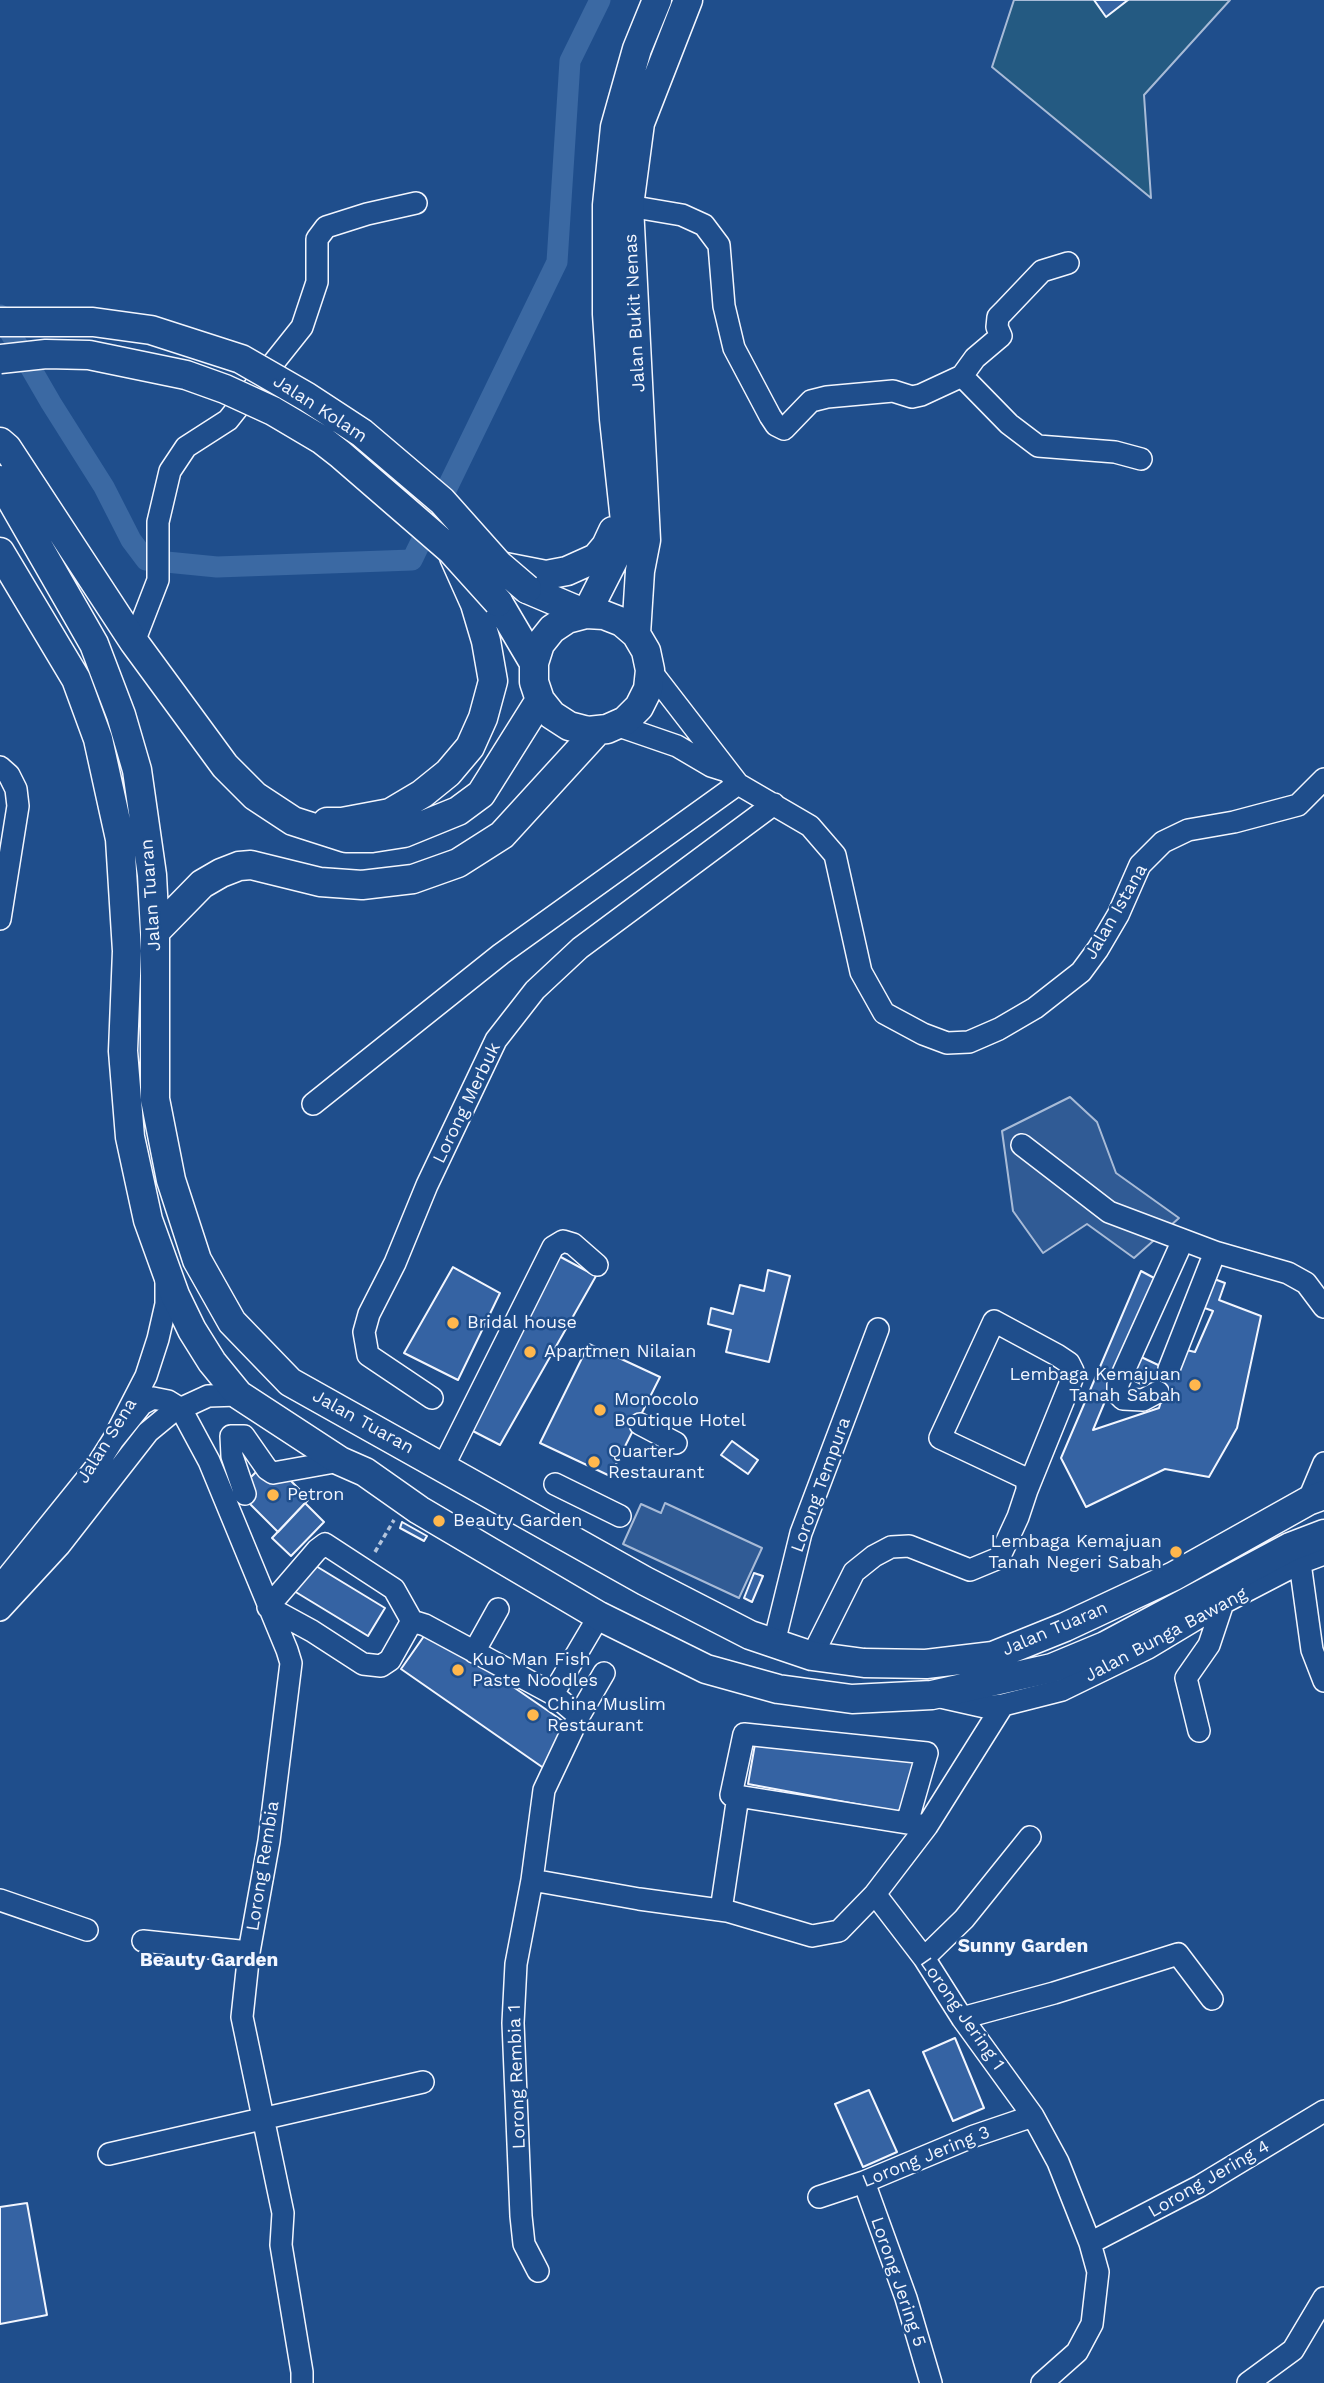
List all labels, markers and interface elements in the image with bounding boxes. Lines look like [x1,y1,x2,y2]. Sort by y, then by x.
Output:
street label: Jalan Bukit Nenas [620,233,650,393]
street label: Jalan Kolam [269,371,371,447]
street label: Jalan Tuaran [136,838,166,952]
street label: Jalan Istana [1080,860,1152,964]
street label: Lorong Merbuk [428,1039,506,1167]
place label: Bridal house [467,1312,577,1334]
marker: Bridal house [445,1315,461,1331]
place label: Apartmen Nilaian [544,1341,696,1363]
marker: Apartmen Nilaian [522,1344,538,1360]
place label: Lembaga Kemajuan Tanah Sabah [1010,1364,1181,1406]
marker: Lembaga Kemajuan Tanah Sabah [1187,1377,1203,1393]
street label: Jalan Tuaran [309,1385,417,1459]
place label: Monocolo Boutique Hotel [614,1389,746,1432]
street label: Jalan Sena [72,1394,142,1488]
marker: Monocolo Boutique Hotel [592,1402,608,1418]
street label: Lorong Tempura [787,1415,855,1555]
place label: Quarter Restaurant [608,1441,704,1484]
marker: Quarter Restaurant [586,1454,602,1470]
place label: Petron [287,1484,344,1506]
marker: Petron [265,1487,281,1503]
place label: Beauty Garden [453,1510,582,1532]
marker: Beauty Garden [431,1513,447,1529]
place label: Lembaga Kemajuan Tanah Negeri Sabah [988,1531,1162,1574]
marker: Lembaga Kemajuan Tanah Negeri Sabah [1168,1544,1184,1560]
street label: Jalan Bunga Bawang [1081,1583,1251,1687]
street label: Jalan Tuaran [999,1597,1111,1661]
place label: Kuo Man Fish Paste Noodles [472,1649,598,1692]
marker: Kuo Man Fish Paste Noodles [450,1662,466,1678]
place label: China Muslim Restaurant [547,1694,666,1736]
marker: China Muslim Restaurant [525,1707,541,1723]
street label: Lorong Rembia [242,1799,284,1933]
district label: Sunny Garden [958,1935,1088,1957]
district label: Beauty Garden [140,1949,278,1971]
street label: Lorong Jering 1 [915,1954,1009,2074]
street label: Lorong Rembia 1 [504,2004,530,2150]
street label: Lorong Jering 3 [859,2122,993,2192]
street label: Lorong Jering 4 [1145,2136,1273,2222]
street label: Lorong Jering 5 [866,2214,930,2350]

